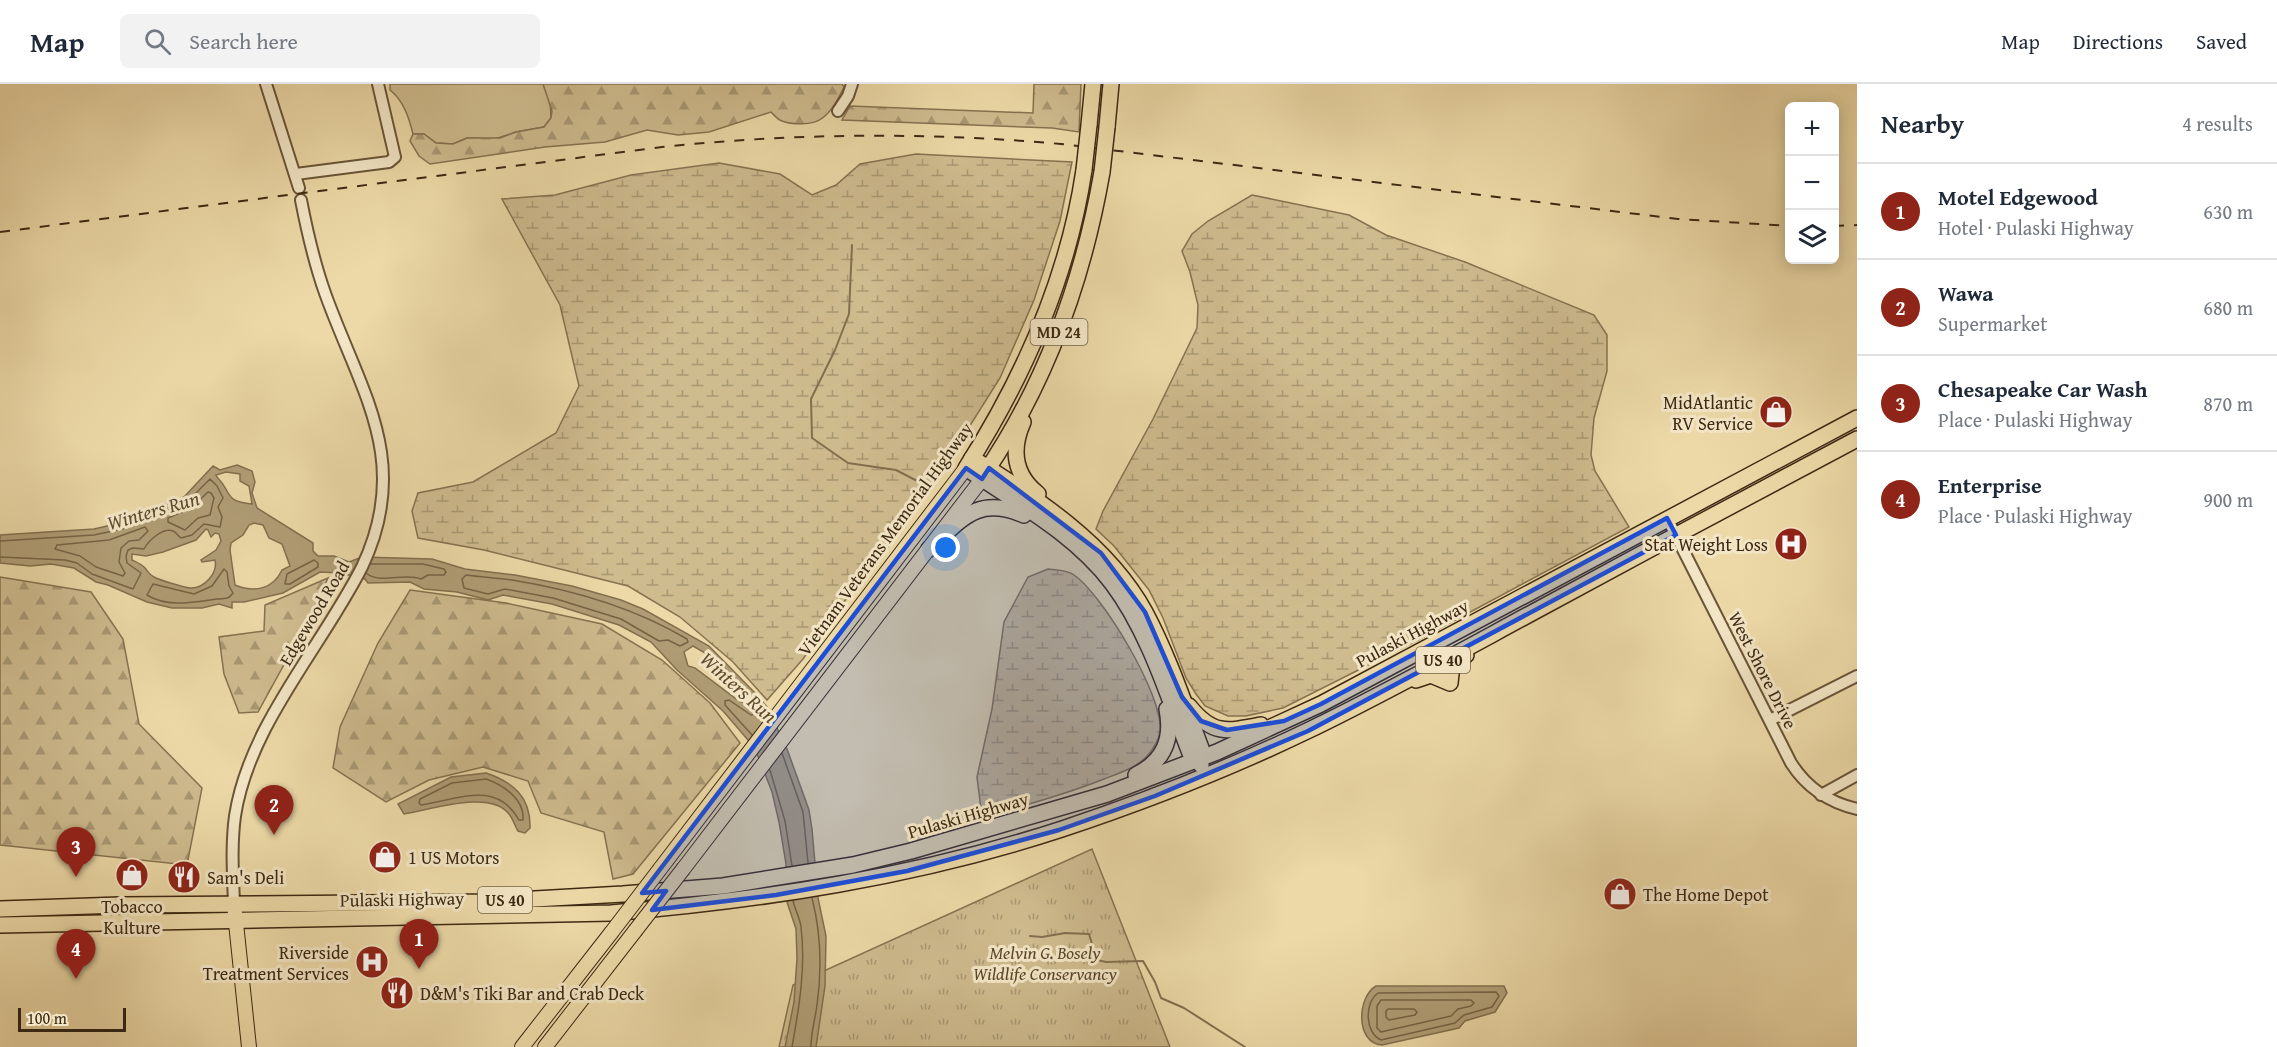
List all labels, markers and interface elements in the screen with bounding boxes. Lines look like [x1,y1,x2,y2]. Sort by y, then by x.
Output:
search box [120,14,540,68]
text: Map [30,21,84,62]
icon: search [141,25,174,58]
text: Search here [189,25,298,57]
text: Map [2001,26,2040,57]
text: Directions [2073,26,2163,57]
text: Saved [2196,26,2247,57]
map controls [1785,102,1839,264]
button: + [1785,102,1839,156]
text: Nearby [1881,104,1964,143]
text: 4 results [2182,109,2253,138]
button: − [1785,156,1839,210]
text: Motel Edgewood [1938,181,2098,213]
text: 1 [1895,197,1906,226]
text: 630 m [2203,197,2253,226]
button: layers [1785,210,1839,264]
text: Hotel · Pulaski Highway [1938,213,2134,242]
text: Wawa [1938,277,1994,309]
text: 2 [1895,293,1906,322]
text: 680 m [2203,293,2253,322]
text: Supermarket [1938,309,2047,338]
road number: MD 24 [1030,319,1088,345]
text: Chesapeake Car Wash [1938,373,2148,405]
place label: MidAtlantic RV Service [1663,389,1753,437]
text: 3 [1895,389,1906,418]
text: 870 m [2203,389,2253,418]
shop icon: MidAtlantic RV Service [1758,394,1794,430]
text: Place · Pulaski Highway [1938,405,2132,434]
street label: Vietnam Veterans Memorial Highway [791,417,979,661]
text: Enterprise [1938,469,2042,501]
water label: Winters Run [103,483,203,537]
text: 4 [1895,485,1906,514]
text: 900 m [2203,485,2253,514]
text: Place · Pulaski Highway [1938,501,2132,530]
hospital icon: Stat Weight Loss [1773,526,1809,562]
place label: Stat Weight Loss [1644,531,1768,558]
your location [931,533,960,562]
street label: Edgewood Road [272,555,356,671]
street label: Pulaski Highway [1351,592,1473,674]
street label: West Shore Drive [1722,607,1804,733]
water label: Winters Run [694,645,784,729]
road number: US 40 [1416,647,1470,673]
street label: Pulaski Highway [905,785,1032,845]
pin: 2 [254,786,294,835]
pin: 3 [56,828,96,877]
shop icon: 1 US Motors [367,839,403,875]
place label: 1 US Motors [408,844,499,871]
shop icon: Tobacco Kulture [114,857,150,893]
restaurant icon: Sam's Deli [166,859,202,895]
place label: Sam's Deli [207,864,284,891]
shop icon: The Home Depot [1602,876,1638,912]
place label: The Home Depot [1643,881,1769,908]
street label: Pulaski Highway [340,884,464,914]
road number: US 40 [478,887,532,913]
place label: Tobacco Kulture [101,893,163,941]
pin: 1 [400,920,438,969]
pin: 4 [56,930,96,979]
place label: Riverside Treatment Services [203,939,349,987]
park label: Melvin G. Bosely Wildlife Conservancy [973,939,1118,987]
hospital icon: Riverside Treatment Services [354,944,390,980]
restaurant icon: D&M's Tiki Bar and Crab Deck [379,975,415,1011]
place label: D&M's Tiki Bar and Crab Deck [420,980,645,1007]
scale bar [18,1005,126,1032]
text: 100 m [27,1006,67,1030]

